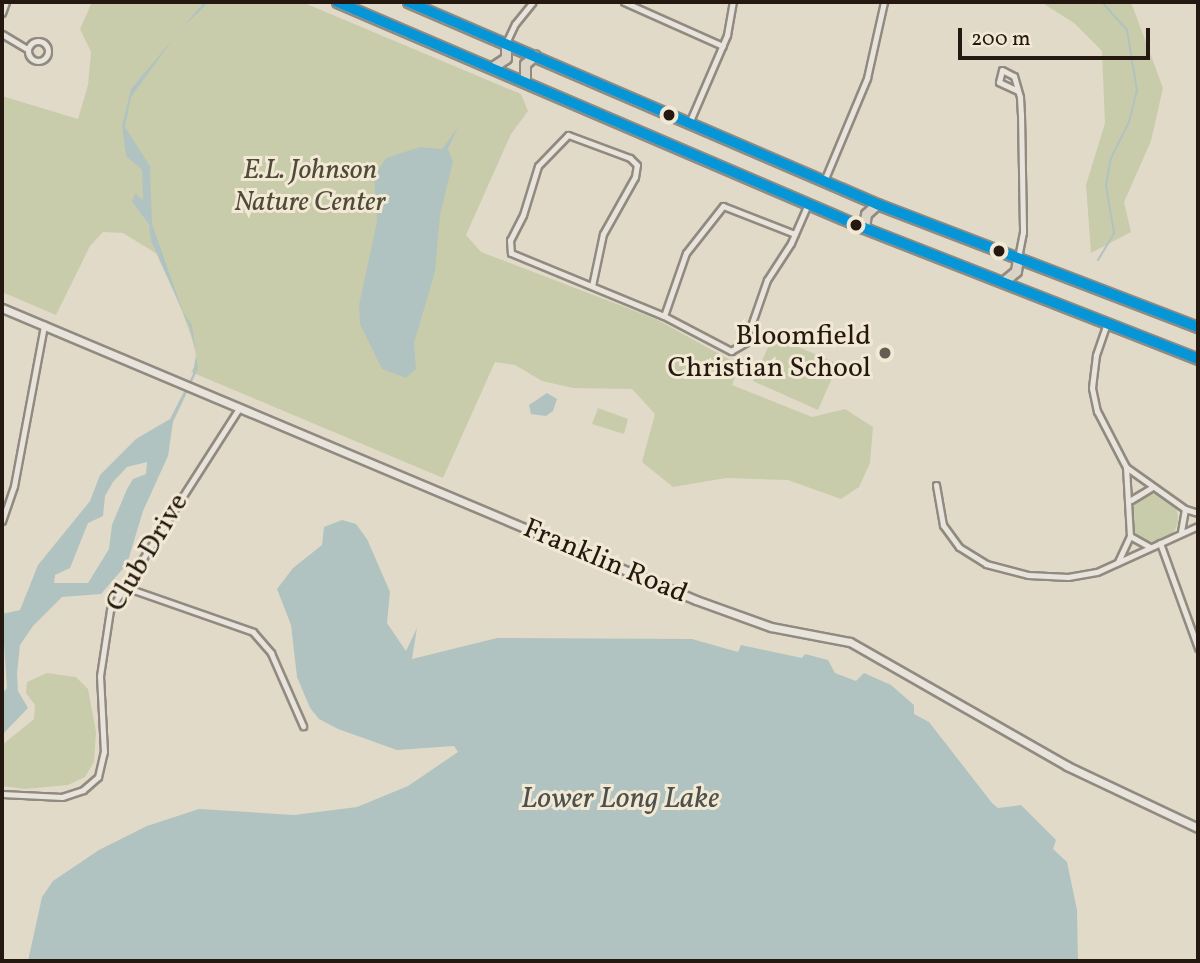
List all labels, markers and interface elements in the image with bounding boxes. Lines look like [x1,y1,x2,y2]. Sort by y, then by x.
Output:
scale bar [962,14,1154,58]
text: 200 m [971,25,1031,54]
unlabelled marker [662,108,676,122]
park label: E.L. Johnson Nature Center [234,154,386,220]
unlabelled marker [849,218,863,232]
unlabelled marker [992,244,1006,258]
place label: Bloomfield Christian School [668,320,871,386]
marker: Bloomfield Christian School [877,345,893,361]
street label: Club Drive [100,488,196,618]
street label: Franklin Road [518,512,692,612]
water label: Lower Long Lake [521,781,719,817]

